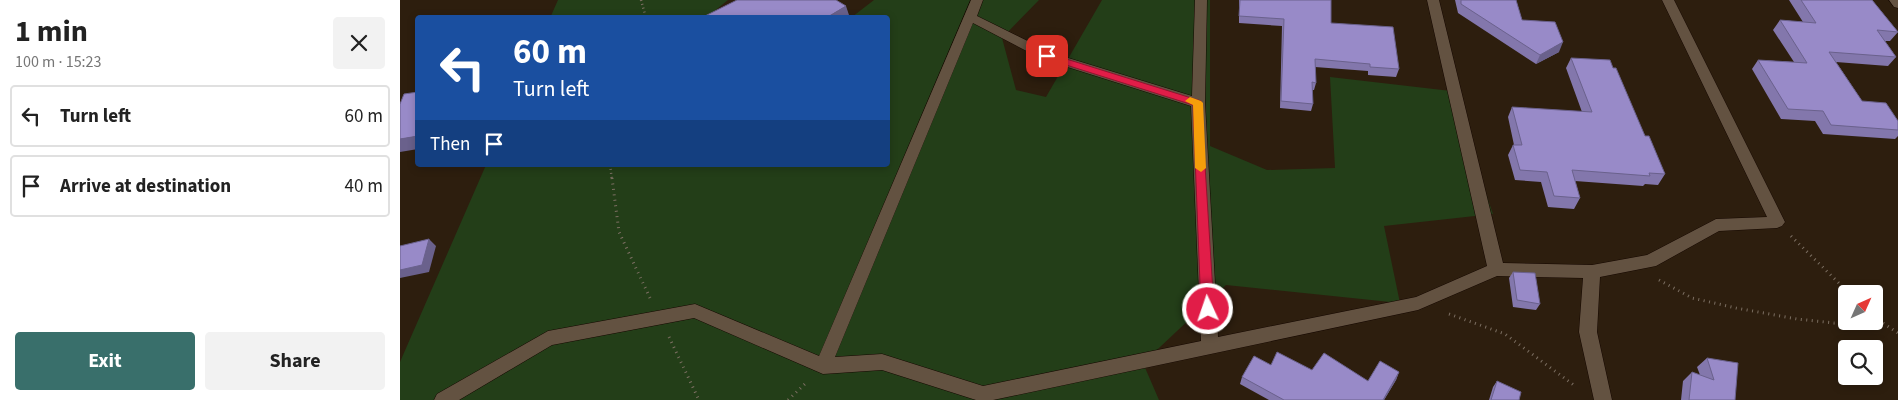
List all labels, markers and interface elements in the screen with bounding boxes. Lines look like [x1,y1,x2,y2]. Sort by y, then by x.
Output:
text: 1 min [15,10,88,53]
button: close [333,17,385,69]
text: 60 m [513,27,587,77]
icon: left [430,35,495,100]
pin [1026,35,1068,77]
icon: arrive [1033,42,1061,70]
text: 100 m · 15:23 [15,51,102,73]
text: Turn left [513,73,589,105]
icon: left [17,102,45,130]
text: Turn left [60,103,131,130]
text: 60 m [345,103,383,130]
icon: arrive [480,130,508,158]
text: Then [430,131,470,158]
icon: arrive [17,172,45,200]
text: Arrive at destination [60,173,231,200]
text: 40 m [345,173,383,200]
position arrow [1181,282,1233,334]
north arrow [1838,285,1882,330]
map controls [1838,285,1883,385]
button: Exit [15,332,195,390]
button: Share [205,332,385,390]
button: search [1838,340,1883,385]

